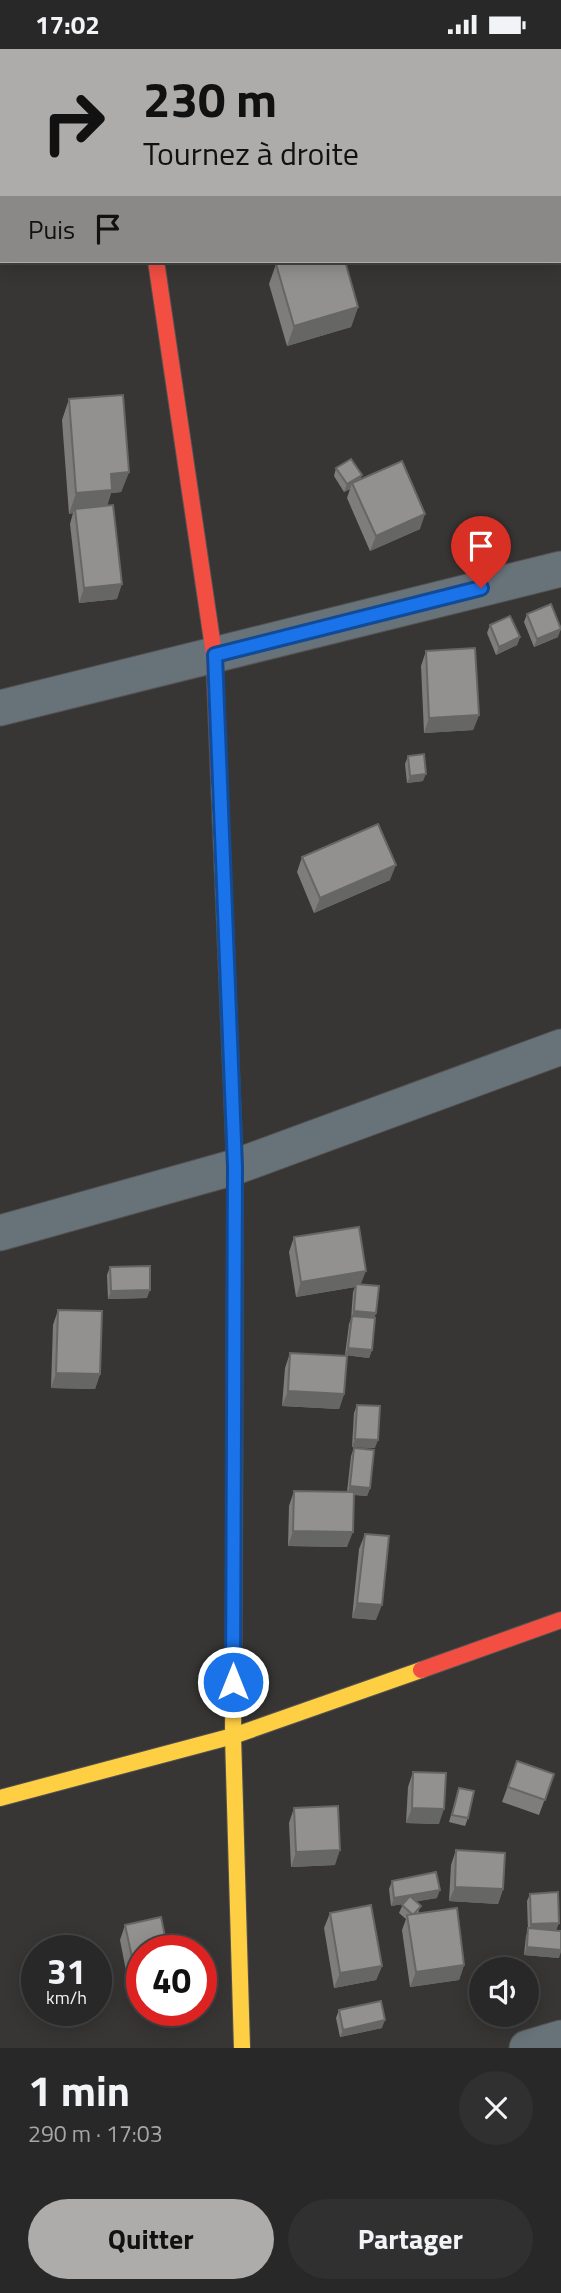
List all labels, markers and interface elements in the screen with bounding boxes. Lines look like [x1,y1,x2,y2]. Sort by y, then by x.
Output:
text: 17:02 [35,5,100,44]
text: 230 m [143,61,277,136]
icon: right [28,77,119,168]
text: Tournez à droite [143,129,359,177]
text: Puis [28,210,75,249]
icon: arrive [89,210,127,248]
pin [451,516,511,588]
icon: arrive [462,527,500,565]
position arrow [196,1645,270,1719]
speed limit sign: 40 [126,1935,217,2026]
text: 31 [47,1944,86,1998]
map controls [469,1957,539,2027]
button: sound [469,1957,539,2027]
text: km/h [46,1984,87,2011]
text: 1 min [28,2058,130,2122]
button: close [459,2071,533,2145]
text: 290 m · 17:03 [28,2116,163,2151]
button: Quitter [28,2199,274,2279]
button: Partager [288,2199,533,2279]

